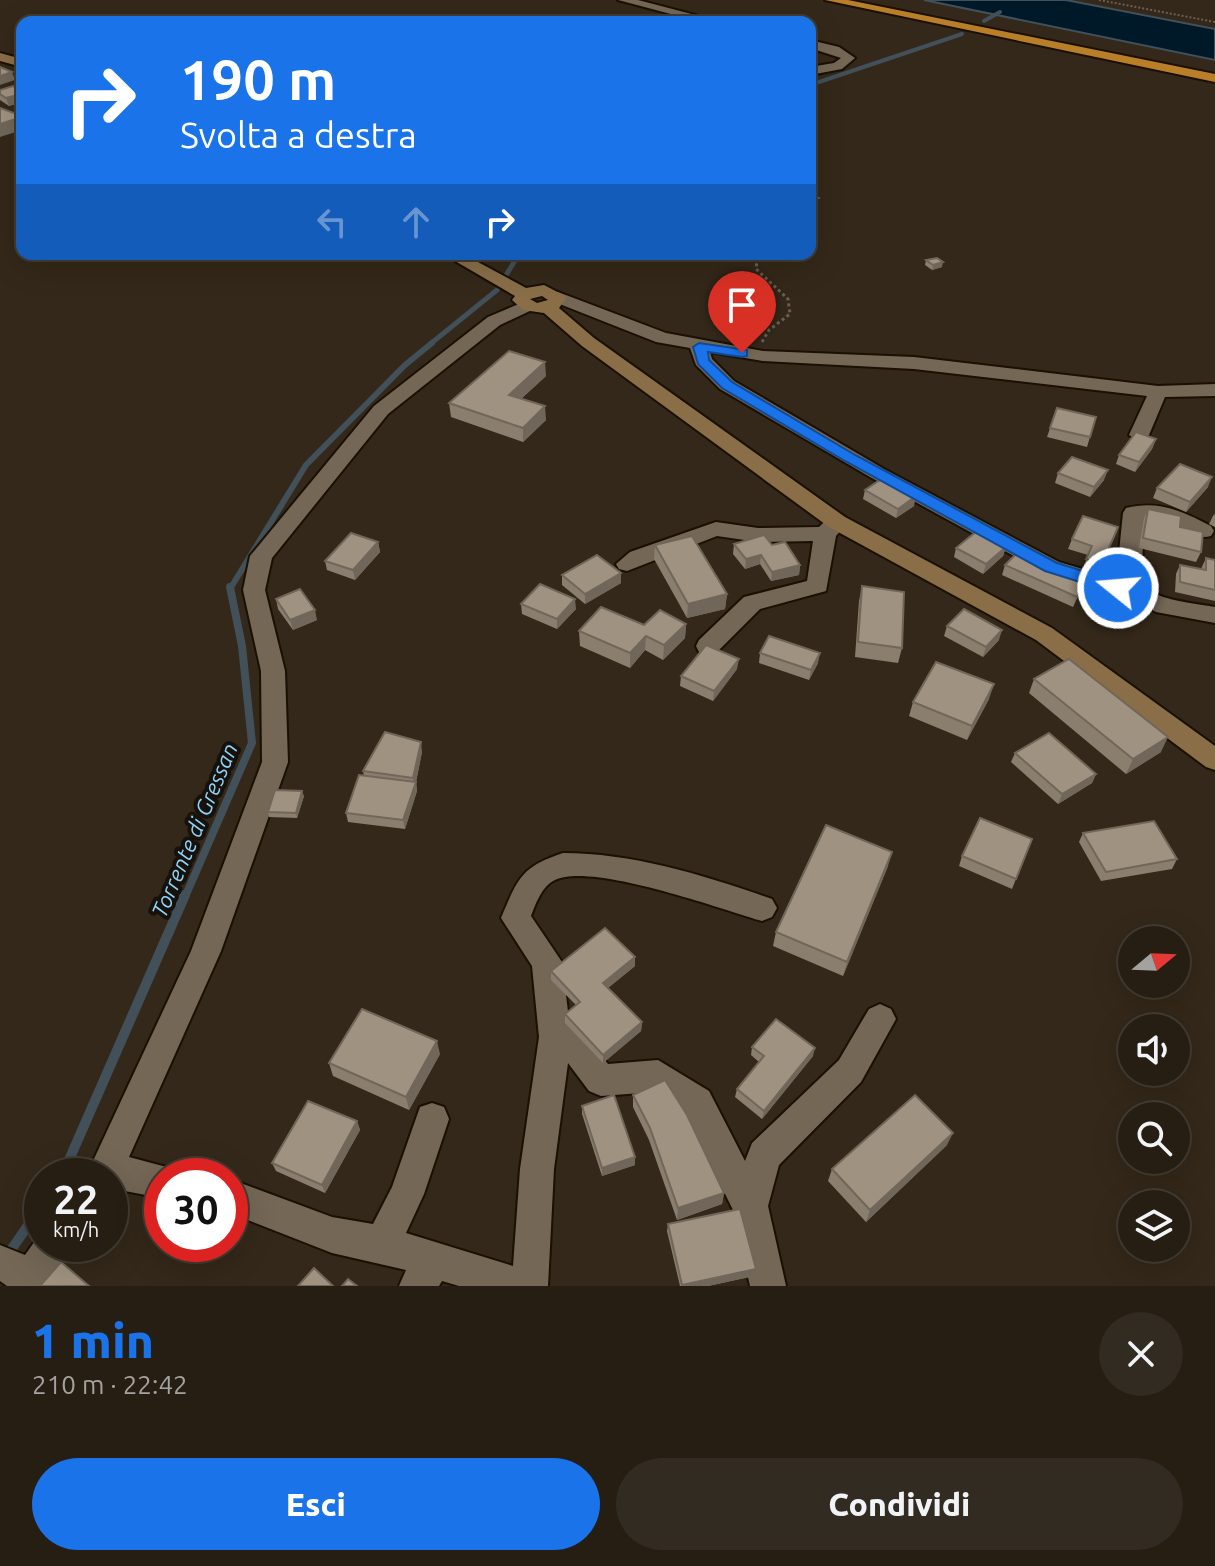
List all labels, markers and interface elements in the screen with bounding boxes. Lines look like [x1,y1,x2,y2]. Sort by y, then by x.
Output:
icon: right [48,48,152,152]
text: 190 m [180,48,336,111]
text: Svolta a destra [180,114,417,155]
icon: left [310,200,354,244]
icon: ahead [394,200,438,244]
icon: right [478,200,522,244]
pin [708,271,776,353]
icon: arrive [720,283,764,327]
position arrow [1076,546,1160,630]
water label: Torrente di Gressan [146,739,242,921]
north arrow [1118,926,1190,998]
map controls [1118,926,1190,1262]
button: sound [1118,1014,1190,1086]
button: search [1118,1102,1190,1174]
speed limit sign: 30 [144,1158,248,1262]
text: 22 [53,1177,99,1222]
button: layers [1118,1190,1190,1262]
text: km/h [53,1218,99,1241]
button: close [1099,1312,1183,1396]
text: 1 min [32,1313,154,1367]
text: 210 m · 22:42 [32,1370,188,1399]
button: Esci [32,1458,600,1550]
button: Condividi [616,1458,1183,1550]

